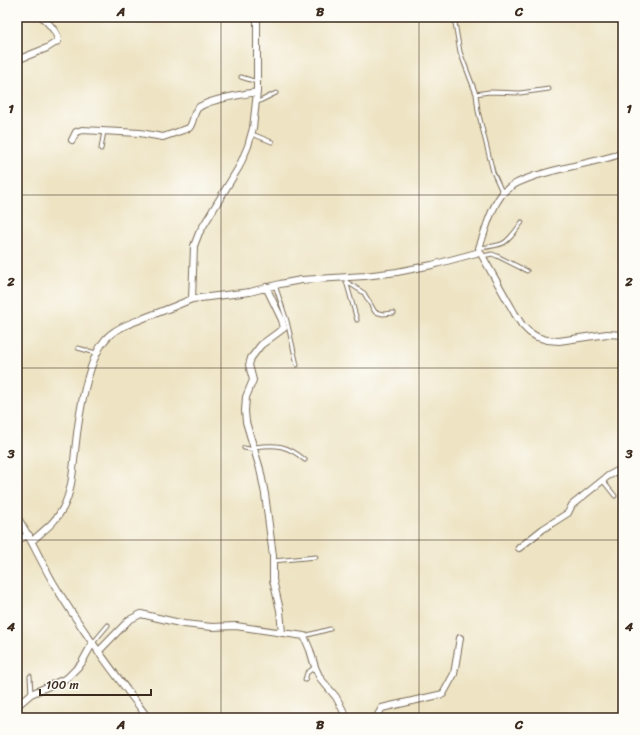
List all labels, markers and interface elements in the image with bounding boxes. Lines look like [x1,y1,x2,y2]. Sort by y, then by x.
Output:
text: A [116,0,125,23]
text: B [316,0,325,23]
text: C [514,0,524,23]
text: 1 [8,97,14,120]
text: 1 [626,97,632,120]
text: 2 [6,270,15,293]
text: 2 [624,270,633,293]
text: 3 [6,442,15,465]
text: 3 [624,442,633,465]
text: 4 [6,615,16,638]
text: 4 [624,615,634,638]
scale bar [40,671,151,697]
text: 100 m [46,674,79,696]
text: A [116,713,125,735]
text: B [316,713,325,735]
text: C [514,713,524,735]

